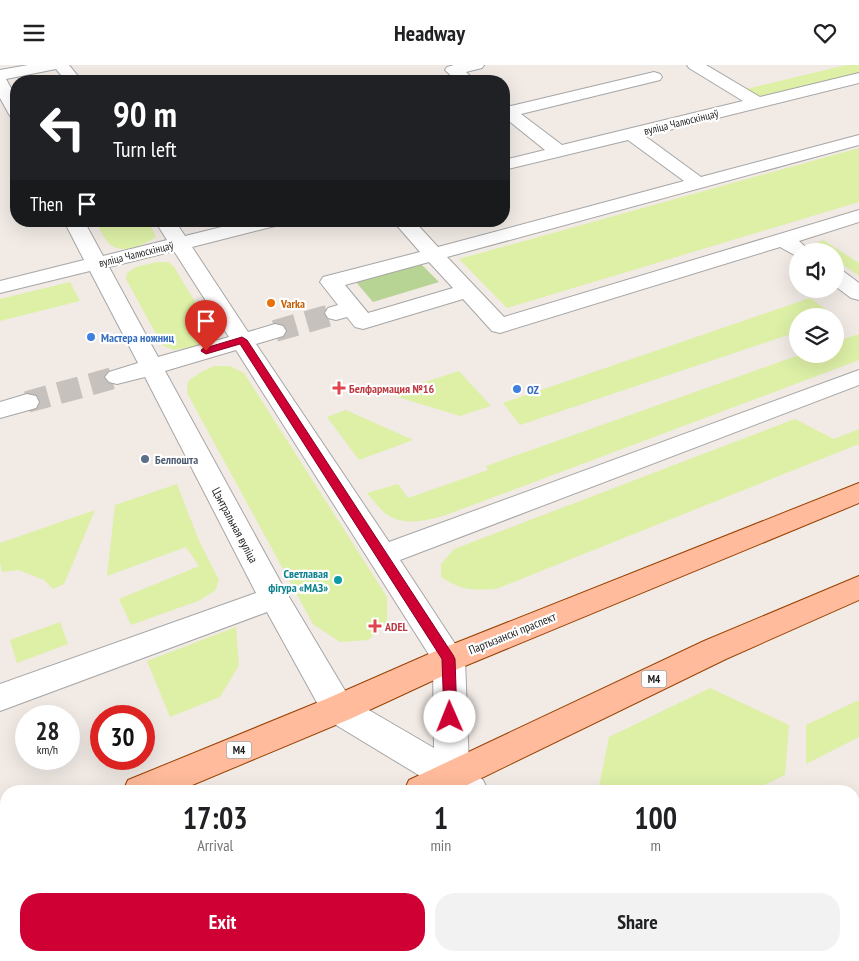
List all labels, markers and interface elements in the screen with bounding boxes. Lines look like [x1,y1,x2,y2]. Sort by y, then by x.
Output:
icon: menu [20,19,48,47]
text: Headway [394,19,465,47]
icon: heart [811,19,839,47]
text: 90 m [113,91,177,137]
icon: left [30,95,95,160]
street label: вуліца Чалюскінцаў [642,106,721,138]
text: Turn left [113,135,177,163]
icon: arrive [73,190,101,218]
text: Then [30,192,63,216]
street label: вуліца Чалюскінцаў [97,238,176,270]
map controls [789,243,844,363]
button: sound [789,243,844,298]
place label: Varka [280,296,305,311]
marker: Varka [265,297,277,309]
pin [185,300,227,351]
icon: arrive [192,307,220,335]
button: layers [789,308,844,363]
place label: Мастера ножниц [101,330,174,345]
marker: Мастера ножниц [85,331,97,343]
place label: Белфармация №16 [349,381,434,396]
marker: Белфармация №16 [333,382,345,394]
place label: OZ [527,382,539,397]
marker: OZ [511,383,523,395]
place label: Белпошта [155,452,198,467]
marker: Белпошта [139,453,151,465]
street label: Цэнтральная вуліца [209,485,261,566]
place label: Светлавая фігура «МАЗ» [268,566,328,595]
marker: Светлавая фігура «МАЗ» [332,574,344,586]
street label: Партызанскі праспект [466,609,558,657]
place label: ADEL [384,619,408,634]
marker: ADEL [369,620,381,632]
road number: М4 [642,671,666,687]
position arrow [423,690,475,742]
speed limit sign: 30 [90,705,155,770]
text: 28 [36,715,59,747]
road number: М4 [226,741,252,759]
text: km/h [37,742,58,757]
text: 17:03 [183,798,248,837]
text: 1 [434,798,448,837]
text: 100 [634,798,677,837]
text: Arrival [197,835,233,855]
text: min [430,835,451,855]
text: m [650,835,661,855]
button: Exit [20,893,425,951]
button: Share [435,893,840,951]

